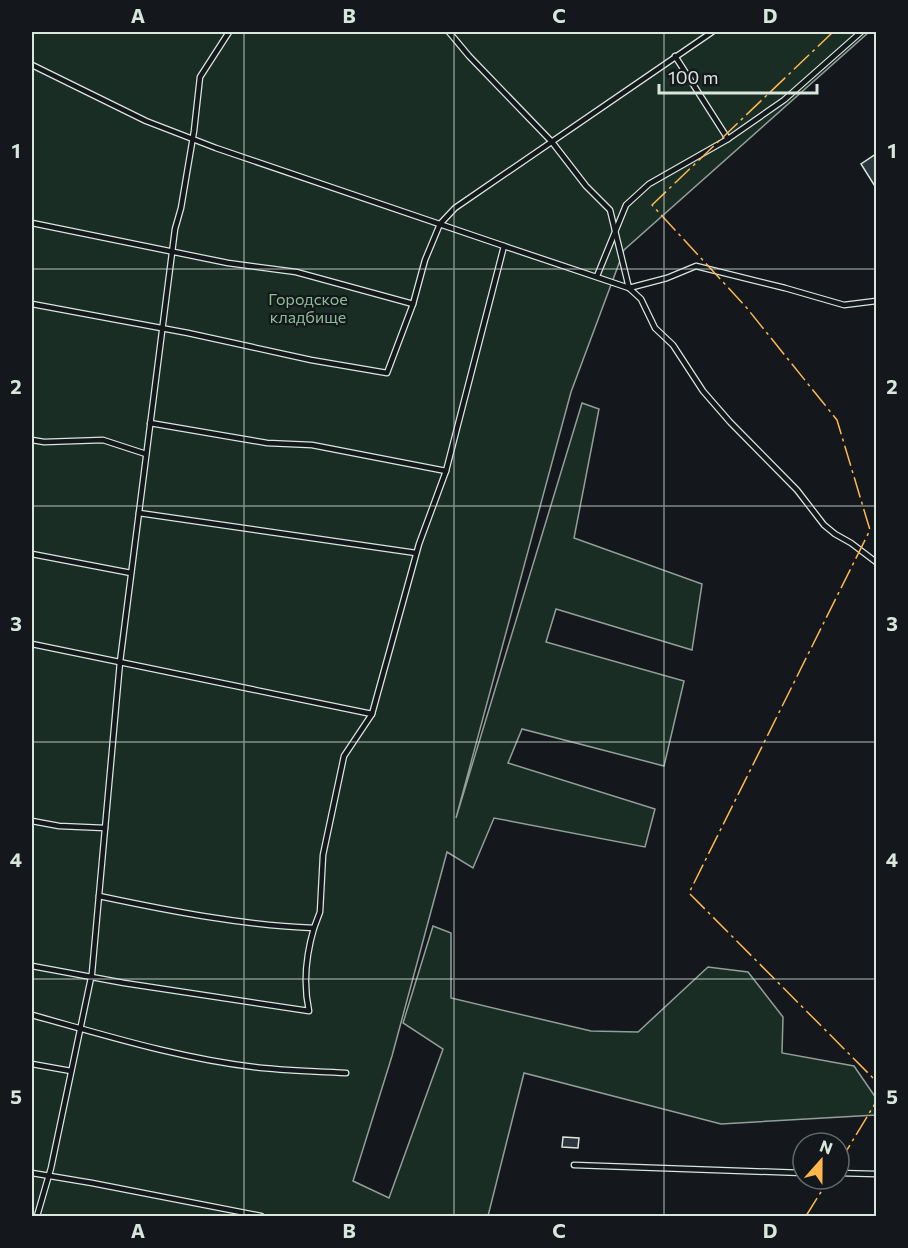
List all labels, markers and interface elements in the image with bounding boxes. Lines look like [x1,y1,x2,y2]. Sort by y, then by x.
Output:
text: A [131,3,145,27]
text: B [342,3,356,27]
text: C [552,3,566,27]
text: D [763,3,777,27]
scale bar [659,57,816,95]
text: 100 m [668,66,718,88]
text: 1 [11,138,21,162]
text: 1 [887,138,897,162]
park label: Городское кладбище [268,289,348,326]
text: 2 [10,374,22,398]
text: 2 [886,374,898,398]
text: 3 [10,611,22,635]
text: 3 [886,611,898,635]
text: 4 [10,847,22,871]
text: 4 [886,847,898,871]
text: 5 [10,1084,22,1108]
text: 5 [886,1084,898,1108]
north arrow [791,1131,851,1191]
text: N [818,1136,836,1158]
text: A [131,1218,145,1242]
text: B [342,1218,356,1242]
text: C [552,1218,566,1242]
text: D [763,1218,777,1242]

